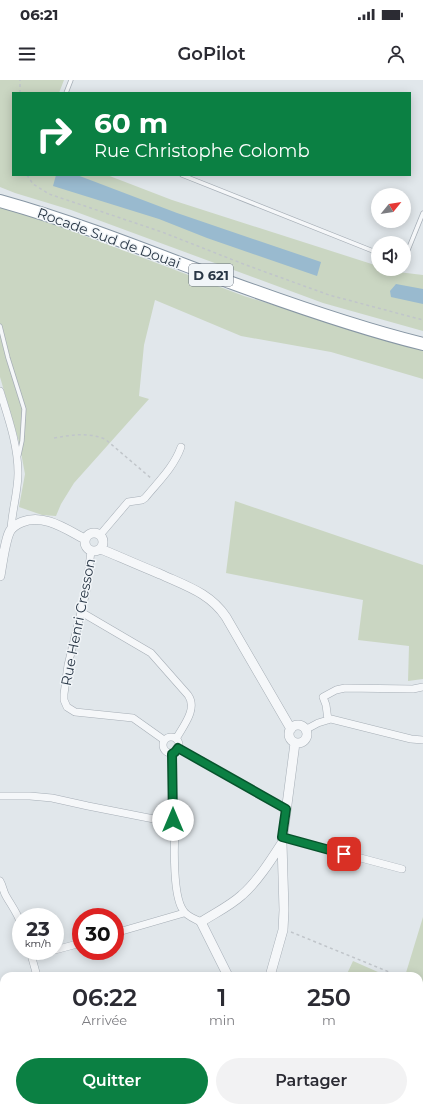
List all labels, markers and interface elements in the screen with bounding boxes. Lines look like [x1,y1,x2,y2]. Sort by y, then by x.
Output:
text: 06:21 [20,5,58,24]
icon: menu [16,43,38,65]
text: GoPilot [177,43,246,65]
icon: person [385,43,407,65]
text: 60 m [94,106,168,140]
icon: right [28,108,80,160]
text: Rue Christophe Colomb [94,140,310,162]
north arrow [371,188,411,228]
map controls [371,188,411,276]
street label: Rocade Sud de Douai [35,204,183,272]
button: sound [371,236,411,276]
road number: D 621 [189,264,233,286]
street label: Rue Henri Cresson [57,557,99,687]
position arrow [152,799,194,841]
pin [327,837,361,871]
icon: arrive [333,843,355,865]
speed limit sign: 30 [72,908,124,960]
text: 23 [26,917,50,941]
text: km/h [25,937,51,950]
text: 06:22 [72,983,137,1012]
text: 1 [217,983,226,1012]
text: 250 [307,983,351,1012]
text: Arrivée [82,1012,127,1028]
text: min [209,1012,235,1028]
text: m [322,1012,336,1028]
button: Quitter [16,1058,208,1104]
button: Partager [216,1058,407,1104]

